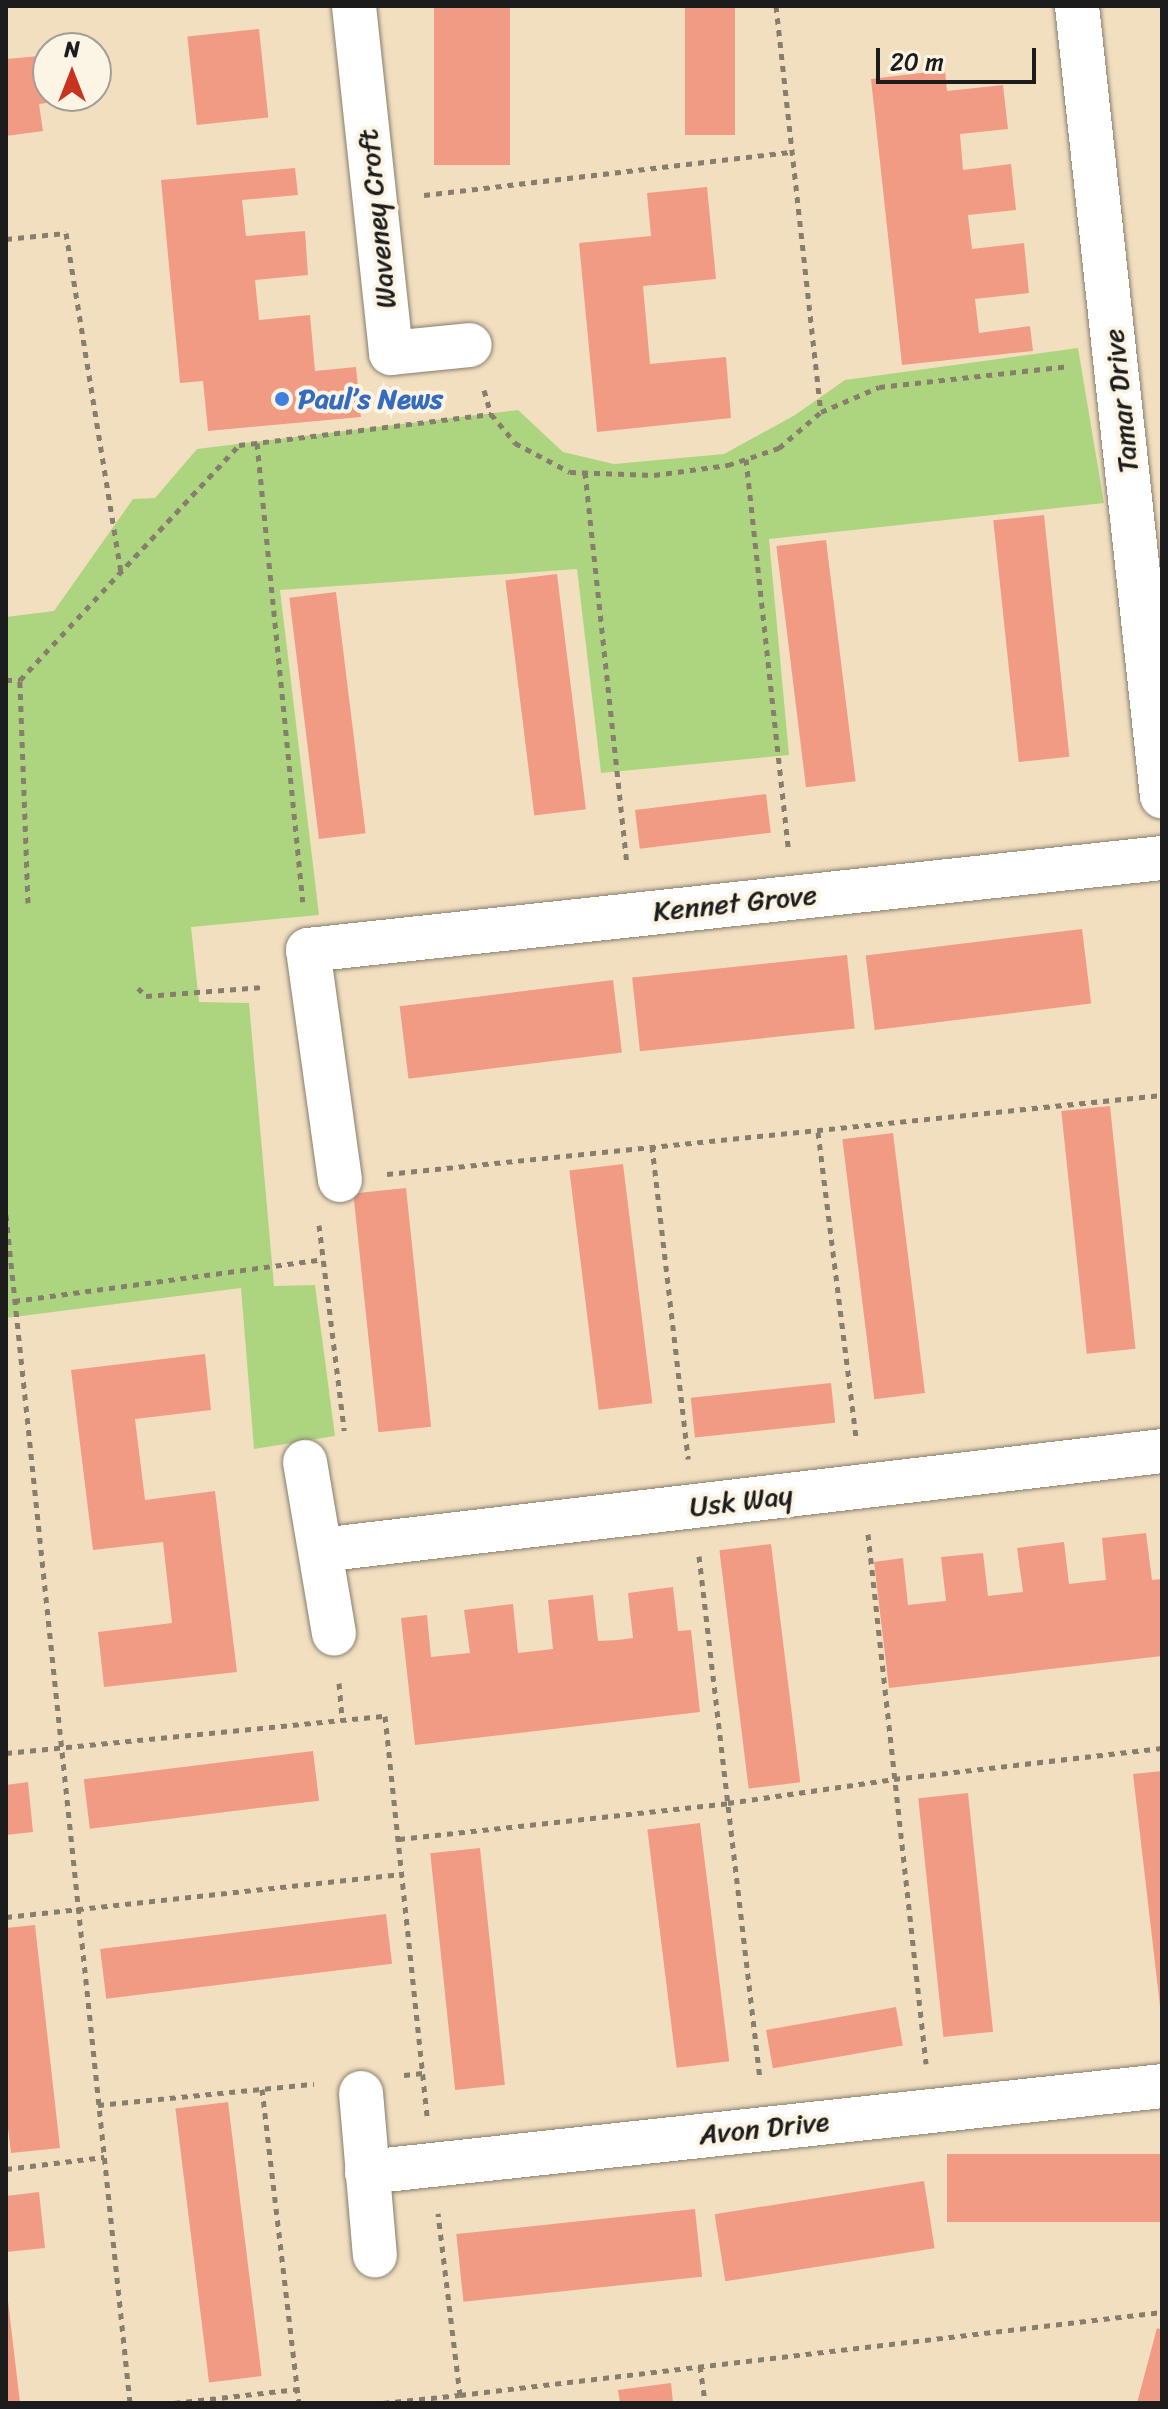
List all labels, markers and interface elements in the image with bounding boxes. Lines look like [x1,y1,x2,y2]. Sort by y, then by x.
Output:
text: N [64,30,80,69]
north arrow [32,32,112,112]
scale bar [880,32,1040,82]
text: 20 m [890,41,944,83]
street label: Waveney Croft [351,128,403,310]
street label: Tamar Drive [1097,327,1145,475]
place label: Paul’s News [298,382,444,416]
marker: Paul’s News [273,390,291,408]
street label: Kennet Grove [651,878,819,928]
street label: Usk Way [687,1478,795,1524]
street label: Avon Drive [697,2104,831,2152]

